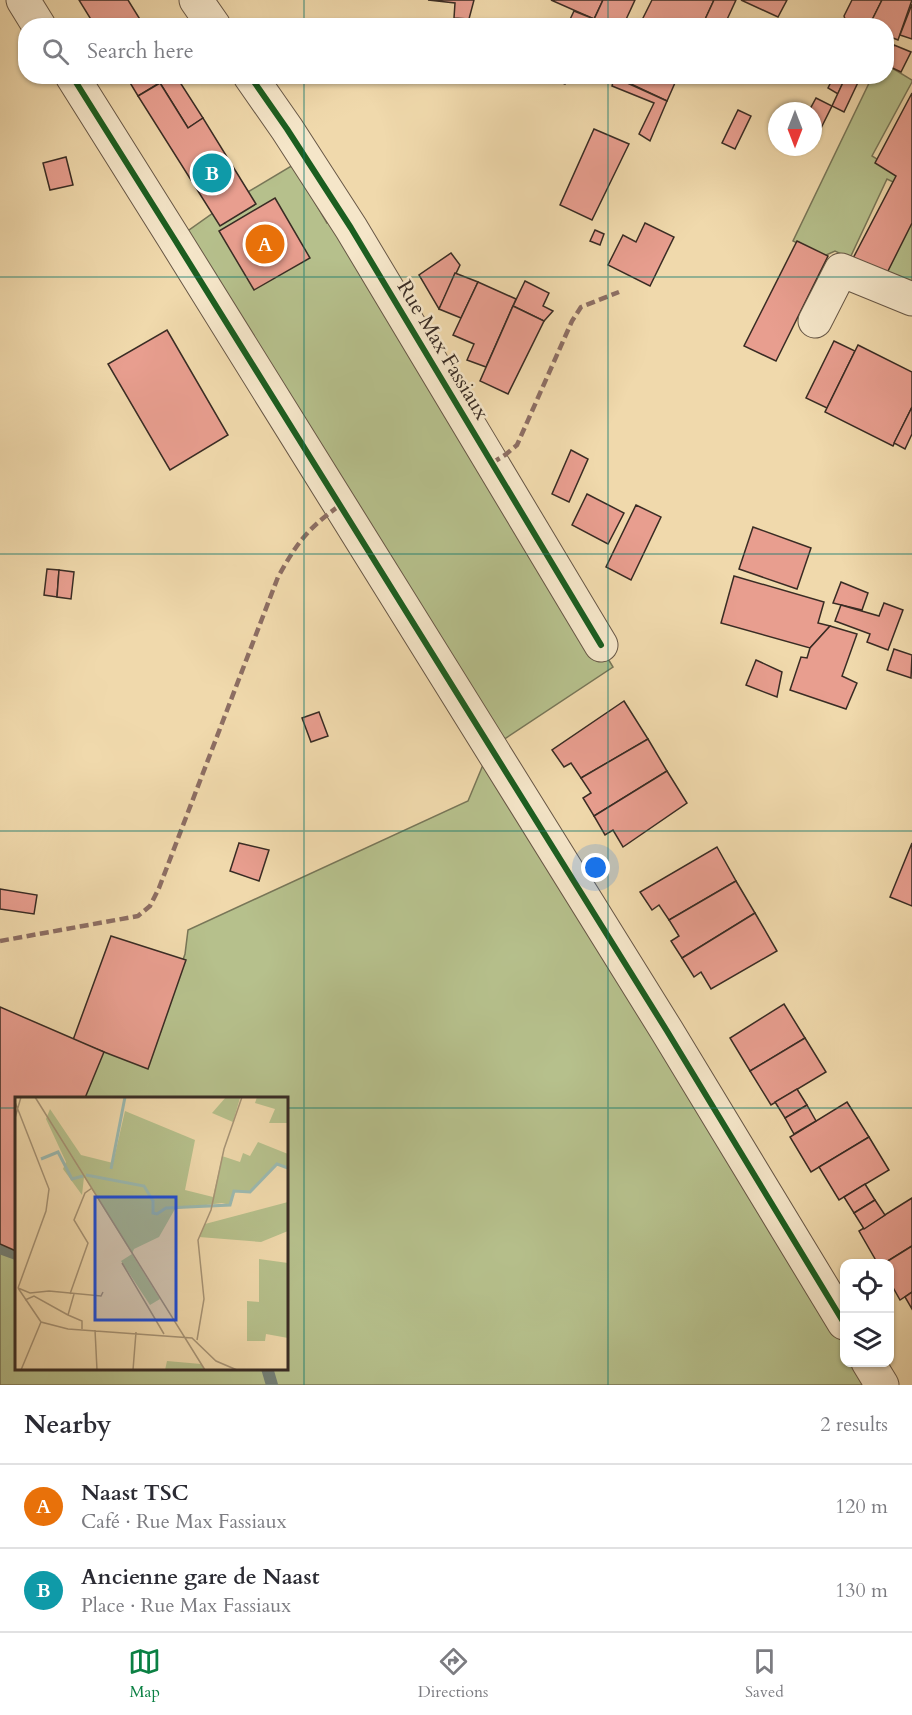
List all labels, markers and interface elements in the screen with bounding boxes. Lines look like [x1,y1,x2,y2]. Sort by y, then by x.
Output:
search box [18,18,894,84]
icon: search [39,35,72,68]
text: Search here [87,36,194,66]
north arrow [768,102,822,156]
pin: B [192,150,232,195]
pin: A [246,222,284,266]
street label: Rue Max Fassiaux [390,275,496,426]
your location [581,853,610,882]
inset map [15,1097,288,1370]
map controls [840,1259,894,1367]
button: locate [840,1259,894,1313]
button: layers [840,1313,894,1367]
text: Nearby [24,1407,112,1442]
text: 2 results [820,1411,888,1438]
text: Naast TSC [81,1478,189,1508]
text: A [36,1493,51,1520]
text: 120 m [835,1493,888,1520]
text: Café · Rue Max Fassiaux [81,1508,287,1535]
text: Ancienne gare de Naast [81,1562,319,1592]
text: B [36,1577,51,1604]
text: 130 m [835,1577,888,1604]
text: Place · Rue Max Fassiaux [81,1592,291,1619]
tab: Map [128,1645,161,1703]
tab: Directions [418,1645,488,1703]
tab: Saved [745,1645,784,1703]

